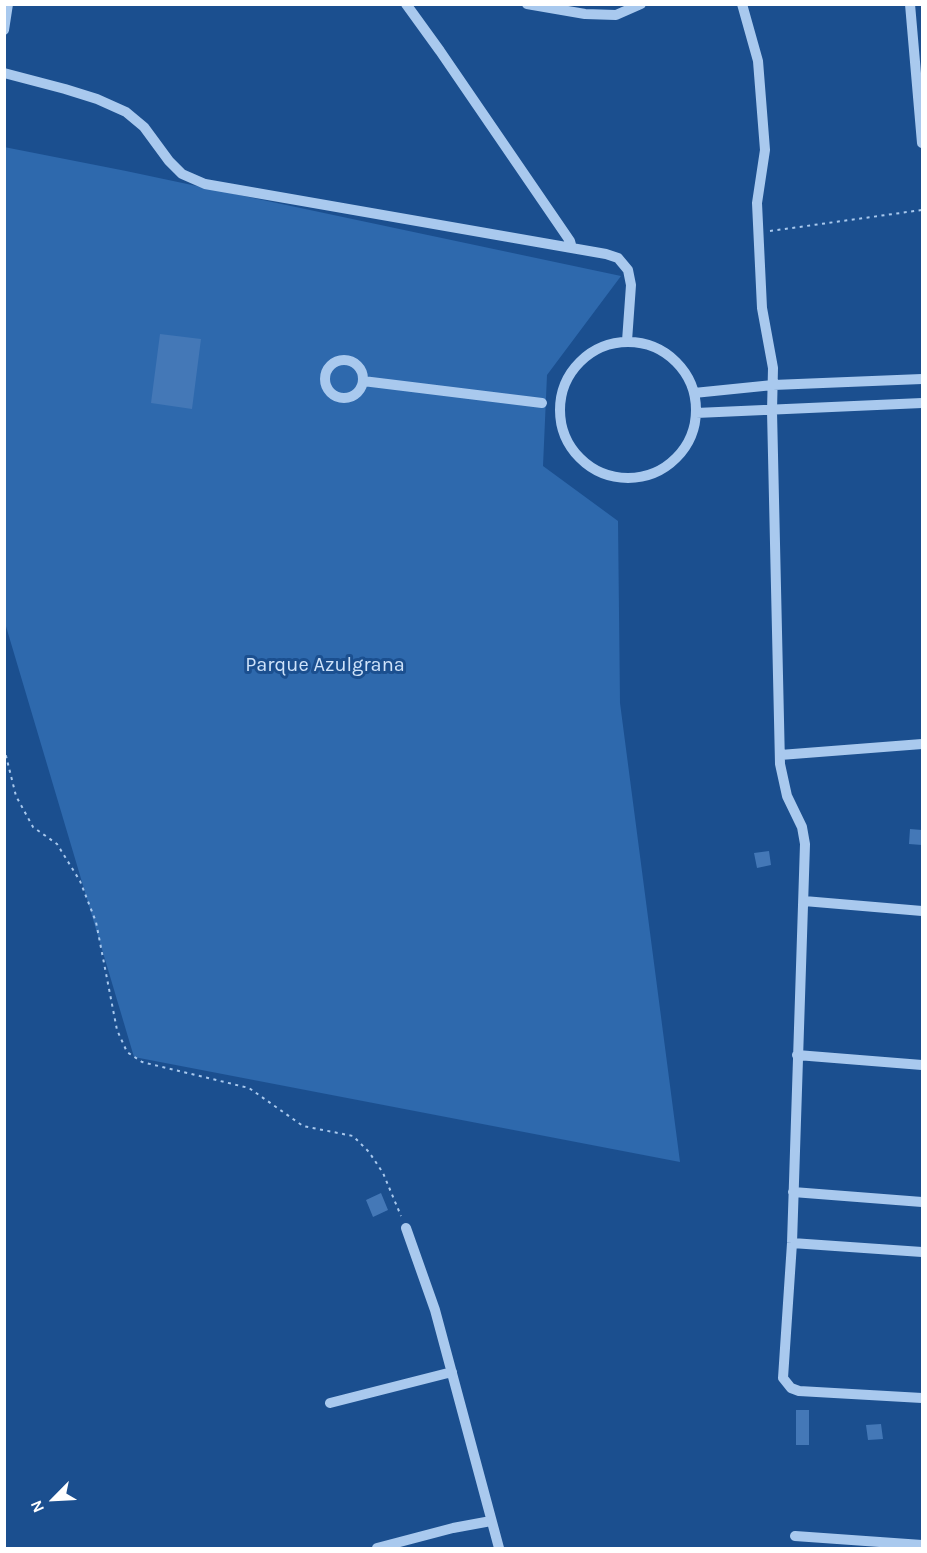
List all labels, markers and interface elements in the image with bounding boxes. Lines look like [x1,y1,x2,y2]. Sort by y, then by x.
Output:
park label: Parque Azulgrana [245,653,405,677]
north arrow [24,1469,84,1529]
text: N [26,1497,48,1516]

